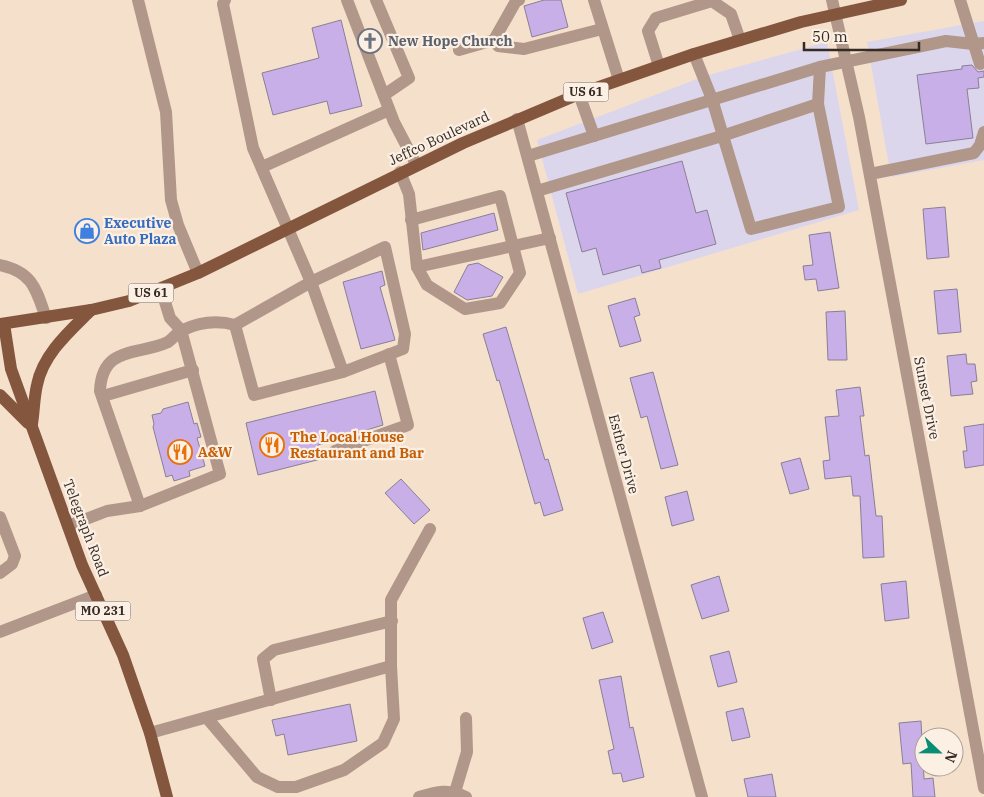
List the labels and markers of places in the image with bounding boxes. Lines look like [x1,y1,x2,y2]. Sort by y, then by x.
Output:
church icon: New Hope Church [357,28,383,54]
place label: New Hope Church [388,32,513,50]
place label: Executive Auto Plaza [104,214,176,248]
shop icon: Executive Auto Plaza [74,218,100,244]
place label: The Local House Restaurant and Bar [290,428,424,462]
restaurant icon: The Local House Restaurant and Bar [259,432,285,458]
restaurant icon: A&W [167,439,193,465]
place label: A&W [198,443,233,461]

